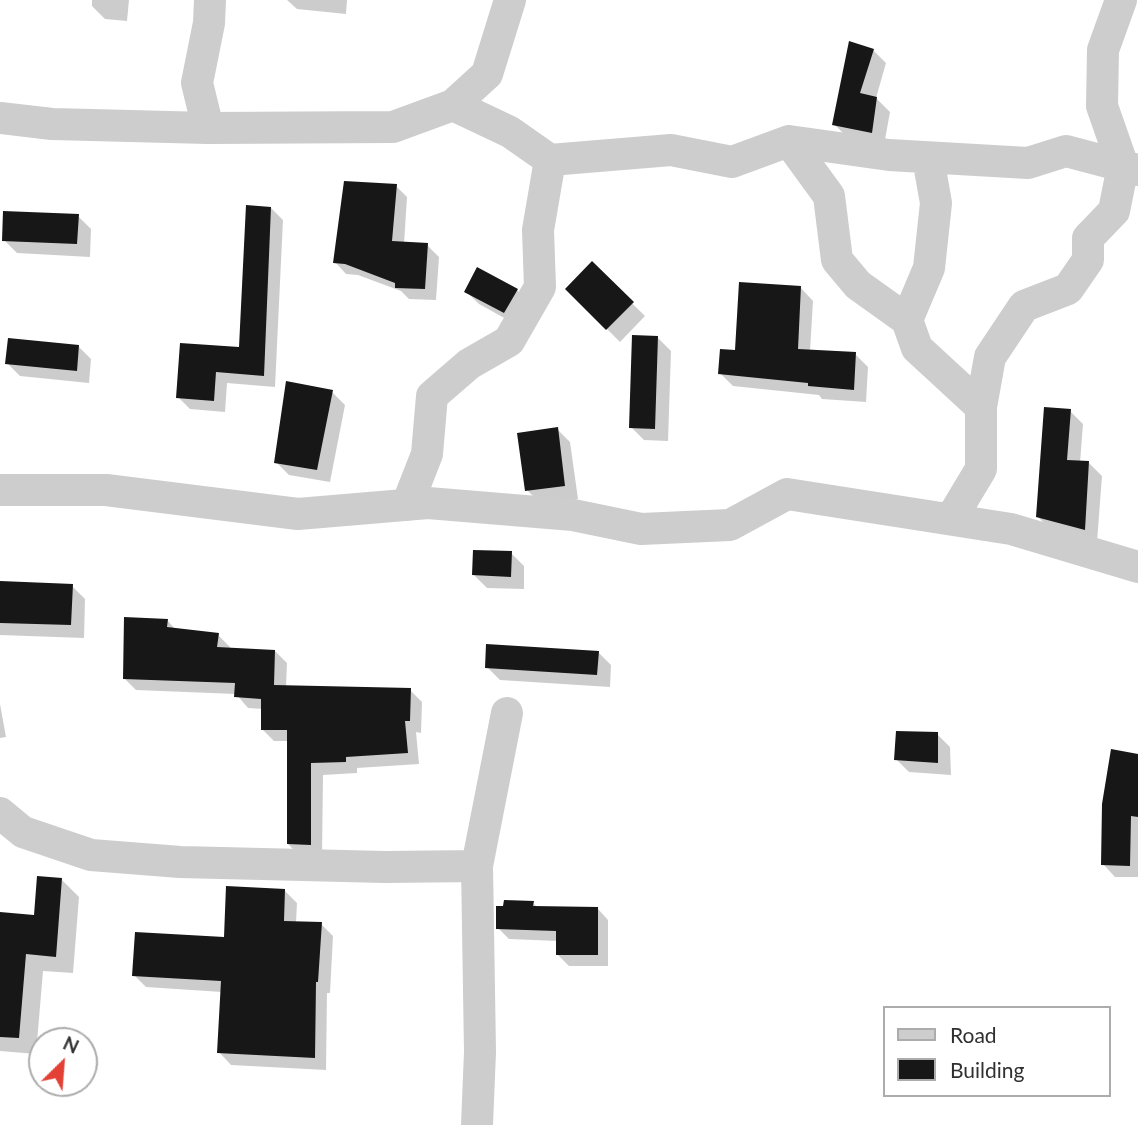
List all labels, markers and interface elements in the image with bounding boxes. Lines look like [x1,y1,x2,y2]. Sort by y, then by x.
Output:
legend [883,1006,1110,1097]
text: Road [950,1022,997,1047]
north arrow [28,1027,98,1097]
text: N [60,1031,83,1058]
text: Building [950,1057,1025,1082]

